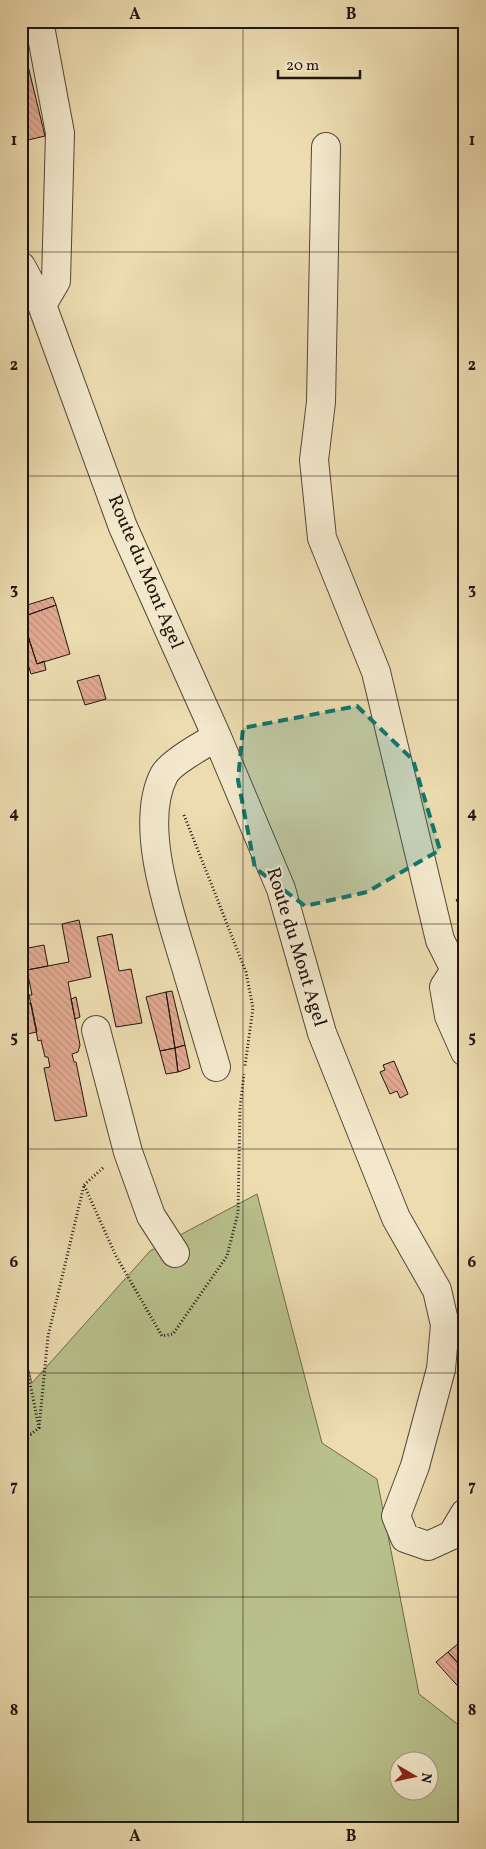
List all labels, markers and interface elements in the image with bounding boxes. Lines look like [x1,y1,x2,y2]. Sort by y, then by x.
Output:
text: A [129,4,141,26]
text: B [346,4,357,26]
scale bar [278,48,361,80]
text: 20 m [286,56,319,77]
text: 1 [11,130,17,152]
text: 1 [469,130,475,152]
text: 2 [10,355,18,377]
text: 2 [468,355,476,377]
street label: Route du Mont Agel [101,491,189,653]
text: 3 [10,579,18,601]
text: 3 [468,579,476,601]
text: 4 [9,803,19,825]
text: 4 [467,803,477,825]
street label: Route du Mont Agel [259,864,333,1030]
text: 5 [10,1027,18,1049]
text: 5 [468,1027,476,1049]
text: 6 [10,1252,19,1274]
text: 6 [468,1252,477,1274]
text: 7 [10,1476,18,1498]
text: 7 [468,1476,476,1498]
text: 8 [10,1700,18,1722]
text: 8 [468,1700,476,1722]
north arrow [388,1752,438,1802]
text: N [415,1771,436,1784]
text: A [129,1826,141,1848]
text: B [346,1826,357,1848]

